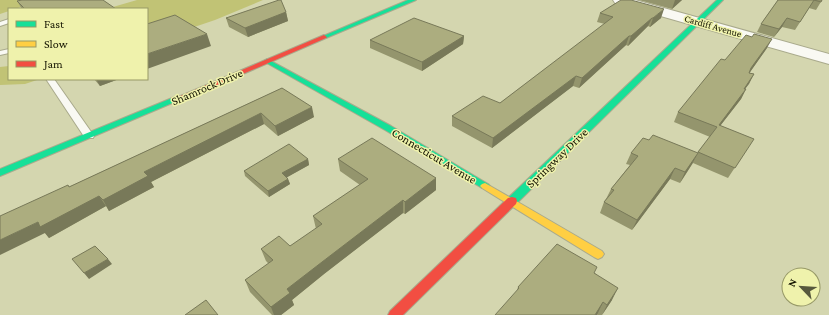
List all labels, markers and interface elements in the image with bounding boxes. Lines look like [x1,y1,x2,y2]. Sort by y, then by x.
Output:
legend [8,8,148,80]
street label: Cardiff Avenue [683,13,743,40]
text: Fast [44,17,65,31]
text: Slow [44,37,68,51]
text: Jam [43,57,63,71]
street label: Shamrock Drive [169,66,245,108]
street label: Connecticut Avenue [389,125,479,187]
street label: Springway Drive [523,125,591,191]
north arrow [781,267,821,307]
text: N [785,276,799,289]

